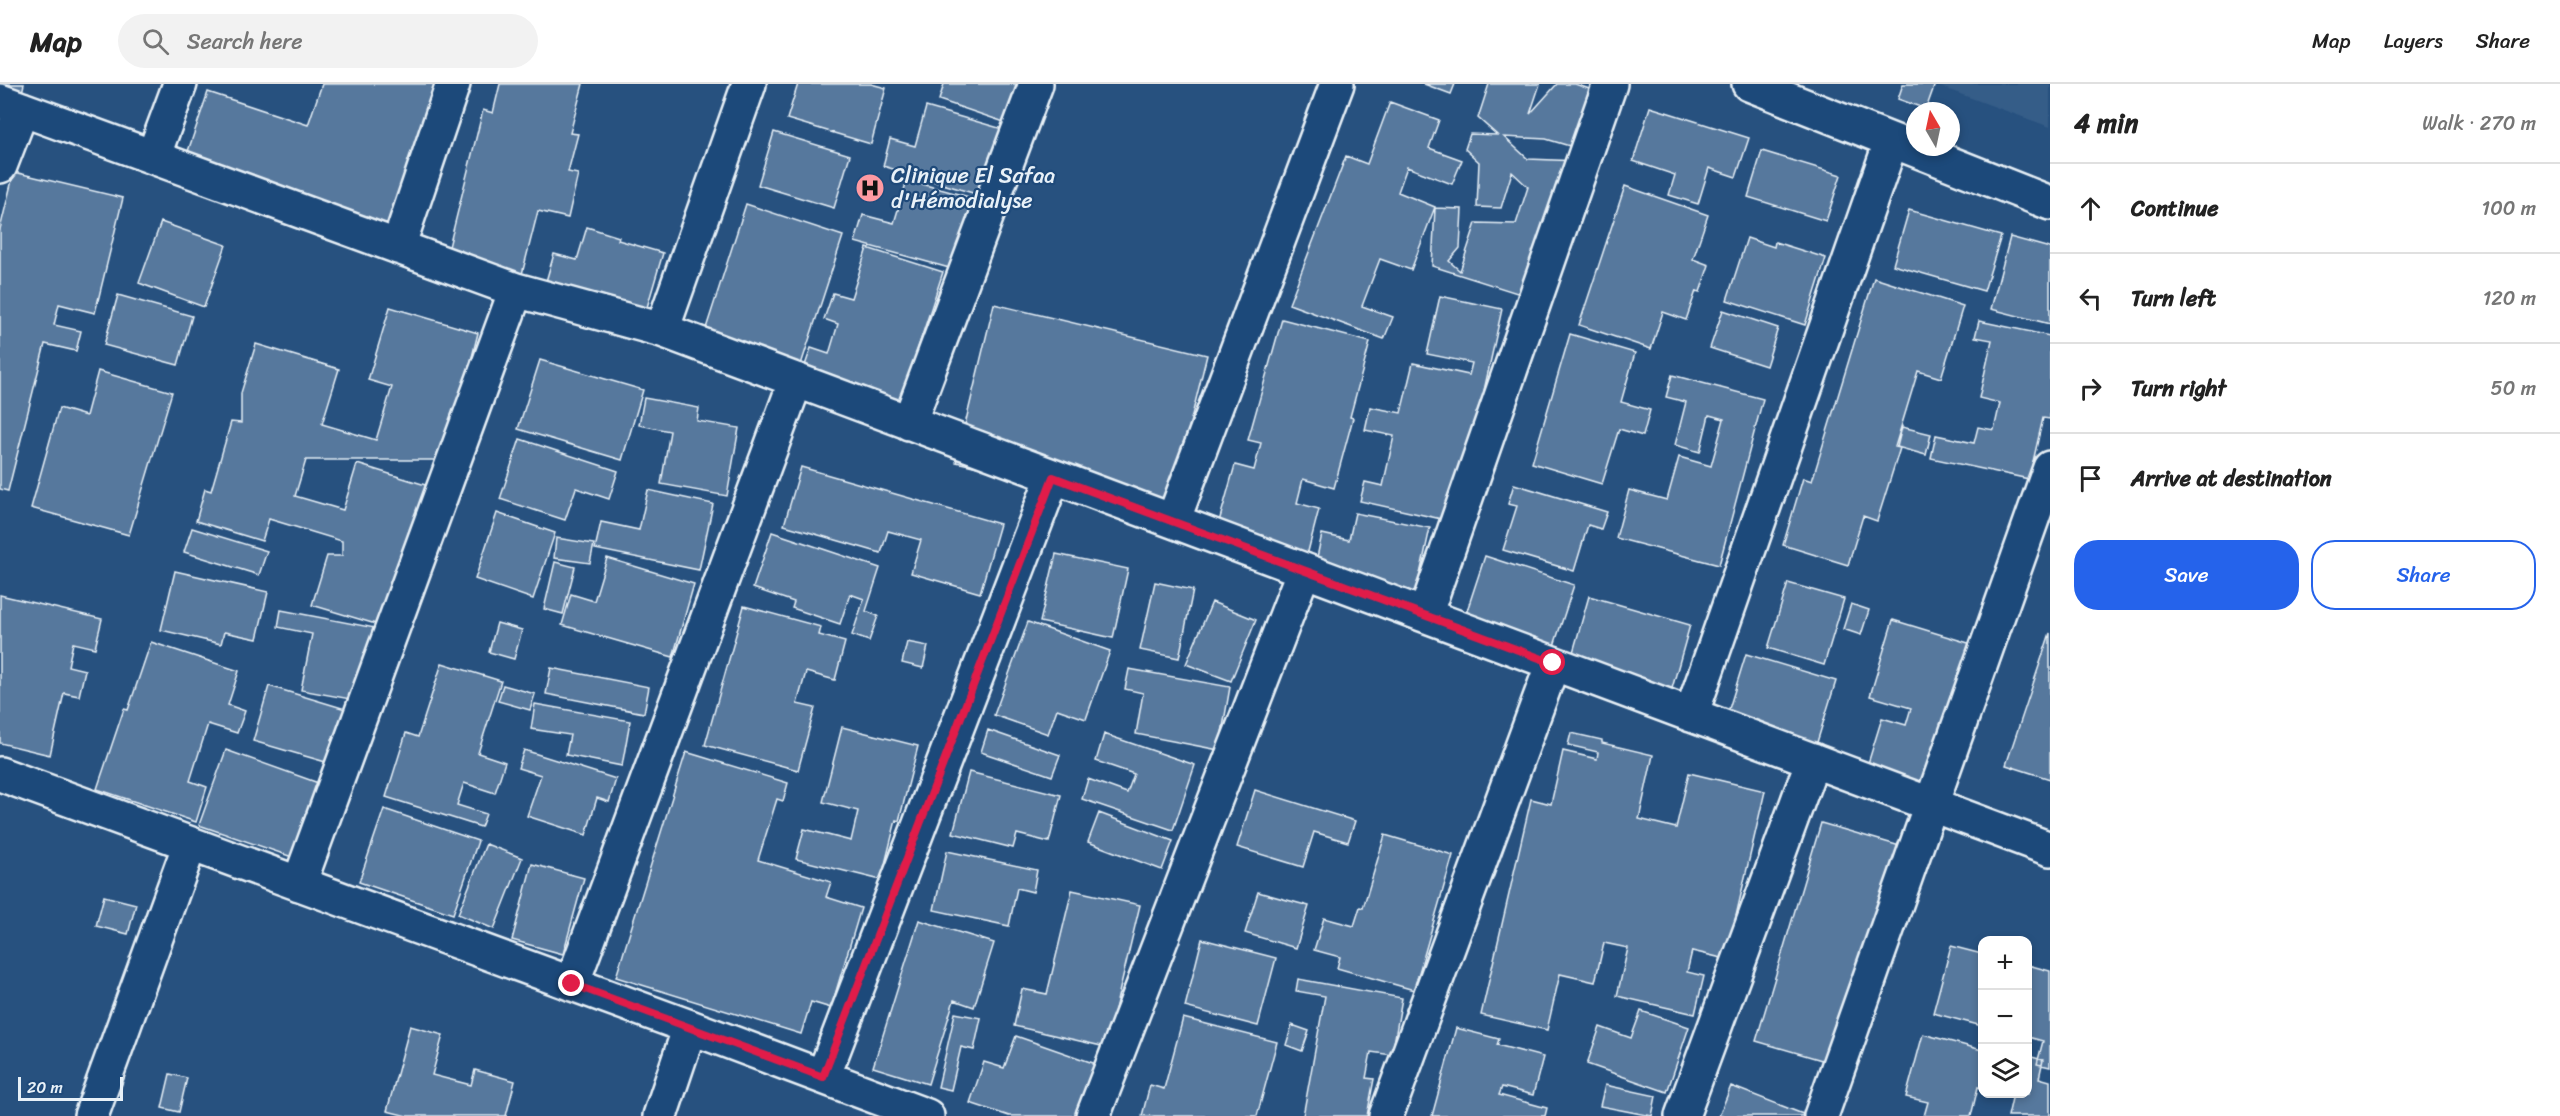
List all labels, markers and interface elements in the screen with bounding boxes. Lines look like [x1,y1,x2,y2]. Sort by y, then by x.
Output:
search box [118,14,538,68]
text: Map [30,17,82,66]
text: Search here [187,22,303,61]
text: Map [2312,22,2351,60]
text: Layers [2384,22,2443,60]
text: Share [2476,22,2530,60]
icon: search [139,25,172,58]
text: 4 min [2074,100,2138,146]
north arrow [1906,102,1960,156]
text: Walk · 270 m [2422,106,2536,141]
place label: Clinique El Safaa d'Hémodialyse [891,156,1055,220]
hospital icon: Clinique El Safaa d'Hémodialyse [854,172,886,204]
text: Continue [2131,189,2219,228]
text: 100 m [2482,191,2536,226]
icon: ahead [2074,192,2107,225]
text: Turn left [2131,279,2216,318]
text: 120 m [2483,281,2536,316]
icon: left [2074,282,2107,315]
text: Turn right [2131,369,2226,408]
text: 50 m [2491,371,2536,406]
icon: right [2074,372,2107,405]
text: Arrive at destination [2131,459,2332,498]
icon: arrive [2074,462,2107,495]
button: Save [2074,540,2299,610]
button: Share [2311,540,2536,610]
route start [1539,649,1565,675]
map controls [1978,936,2032,1098]
button: + [1978,936,2032,990]
route end [558,970,584,996]
button: − [1978,990,2032,1044]
button: layers [1978,1044,2032,1098]
text: 20 m [27,1073,63,1102]
scale bar [18,1074,123,1102]

